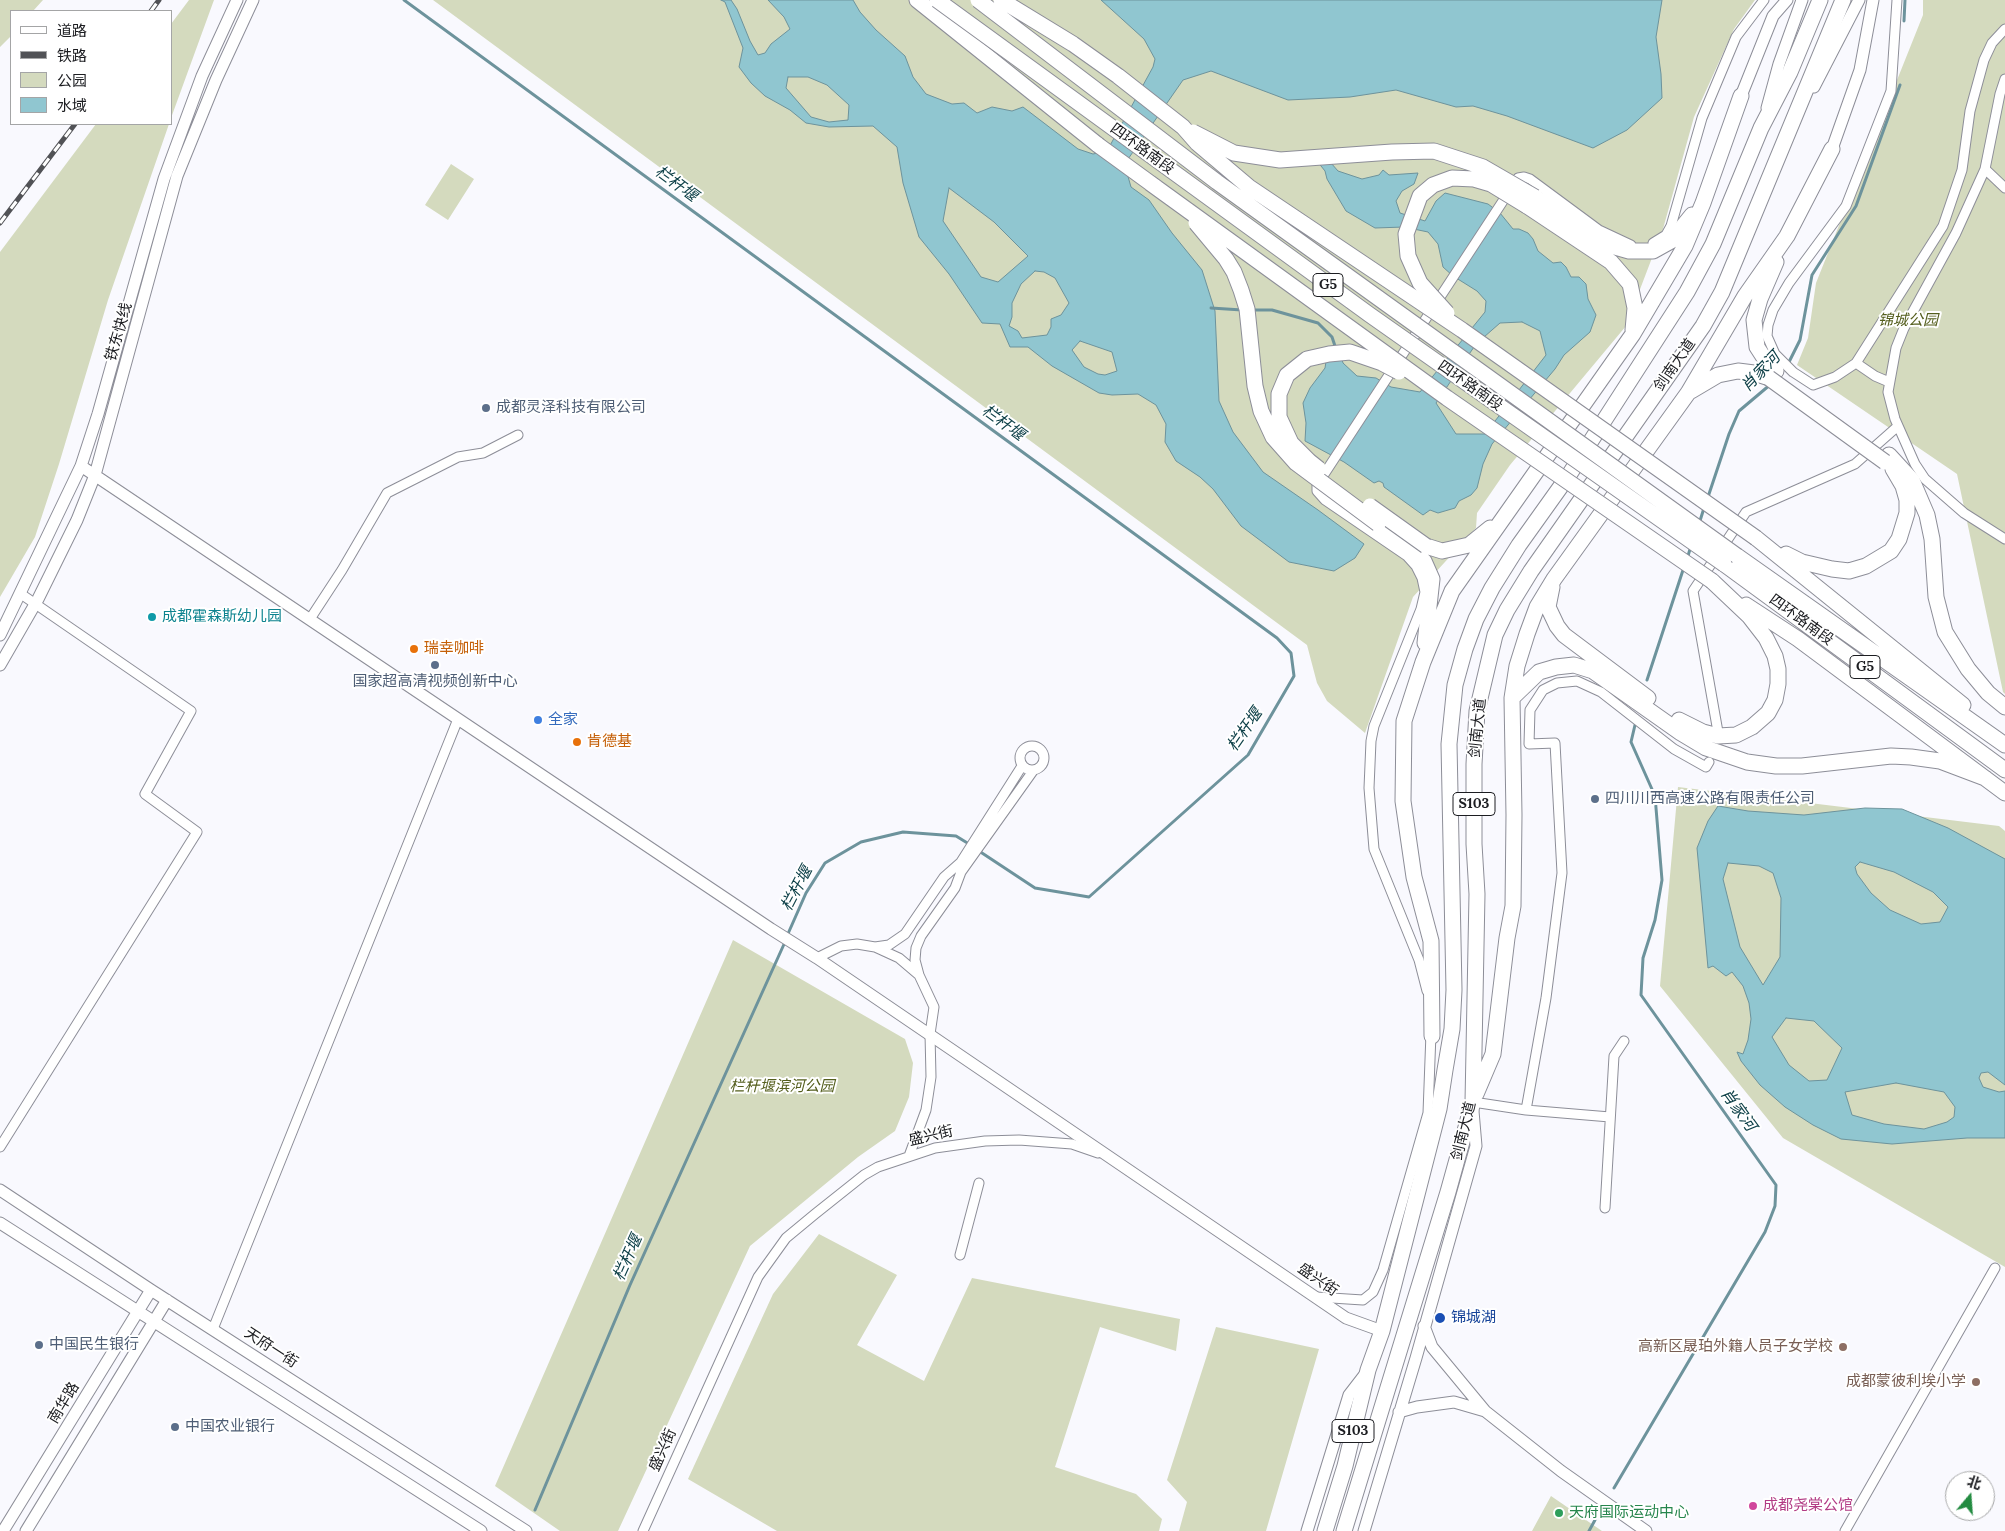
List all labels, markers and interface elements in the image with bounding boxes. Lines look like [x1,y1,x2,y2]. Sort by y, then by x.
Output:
legend [10,10,172,125]
text: 道路 [57,21,87,40]
text: 铁路 [57,46,87,65]
text: 公园 [57,71,87,90]
text: 水域 [57,96,87,115]
street label: 四环路南段 [1106,120,1178,178]
water label: 栏杆堰 [651,162,701,206]
road number: G5 [1313,274,1343,296]
street label: 铁东快线 [102,301,136,363]
park label: 锦城公园 [1878,312,1938,330]
street label: 剑南大道 [1650,335,1700,395]
water label: 肖家河 [1737,348,1785,396]
street label: 四环路南段 [1434,357,1506,415]
place label: 成都灵泽科技有限公司 [496,399,646,417]
water label: 栏杆堰 [978,401,1028,445]
marker: 成都灵泽科技有限公司 [480,402,492,414]
street label: 四环路南段 [1765,591,1837,649]
place label: 成都霍森斯幼儿园 [162,608,282,626]
marker: 成都霍森斯幼儿园 [146,611,158,623]
place label: 瑞幸咖啡 [424,640,484,658]
marker: 瑞幸咖啡 [408,643,420,655]
road number: G5 [1850,656,1880,679]
marker: 国家超高清视频创新中心 [429,659,441,671]
place label: 国家超高清视频创新中心 [353,673,517,691]
street label: 剑南大道 [1466,697,1490,759]
water label: 栏杆堰 [1223,705,1267,755]
place label: 全家 [548,711,578,729]
marker: 全家 [532,714,544,726]
place label: 肯德基 [587,733,632,751]
marker: 肯德基 [571,736,583,748]
place label: 四川川西高速公路有限责任公司 [1605,790,1815,808]
road number: S103 [1453,792,1495,816]
marker: 四川川西高速公路有限责任公司 [1589,793,1601,805]
water label: 栏杆堰 [777,863,817,915]
park label: 栏杆堰滨河公园 [730,1078,834,1096]
water label: 肖家河 [1716,1085,1760,1135]
street label: 剑南大道 [1448,1100,1480,1162]
street label: 盛兴街 [907,1122,955,1150]
water label: 栏杆堰 [609,1232,647,1284]
street label: 盛兴街 [1294,1260,1342,1300]
place label: 锦城湖 [1451,1309,1496,1327]
marker: 锦城湖 [1433,1311,1447,1325]
street label: 天府一街 [241,1324,301,1372]
place label: 中国民生银行 [49,1336,139,1354]
place label: 高新区晟珀外籍人员子女学校 [1638,1338,1833,1356]
marker: 中国民生银行 [33,1339,45,1351]
marker: 高新区晟珀外籍人员子女学校 [1837,1341,1849,1353]
place label: 成都蒙彼利埃小学 [1846,1373,1966,1391]
marker: 成都蒙彼利埃小学 [1970,1376,1982,1388]
street label: 南华路 [45,1379,83,1427]
place label: 中国农业银行 [185,1418,275,1436]
road number: S103 [1332,1420,1374,1442]
marker: 中国农业银行 [169,1421,181,1433]
street label: 盛兴街 [646,1426,680,1474]
north arrow [1945,1471,1995,1521]
text: 北 [1965,1472,1984,1493]
place label: 成都尧棠公馆 [1763,1497,1853,1515]
marker: 成都尧棠公馆 [1747,1500,1759,1512]
place label: 天府国际运动中心 [1569,1504,1689,1522]
marker: 天府国际运动中心 [1553,1507,1565,1519]

